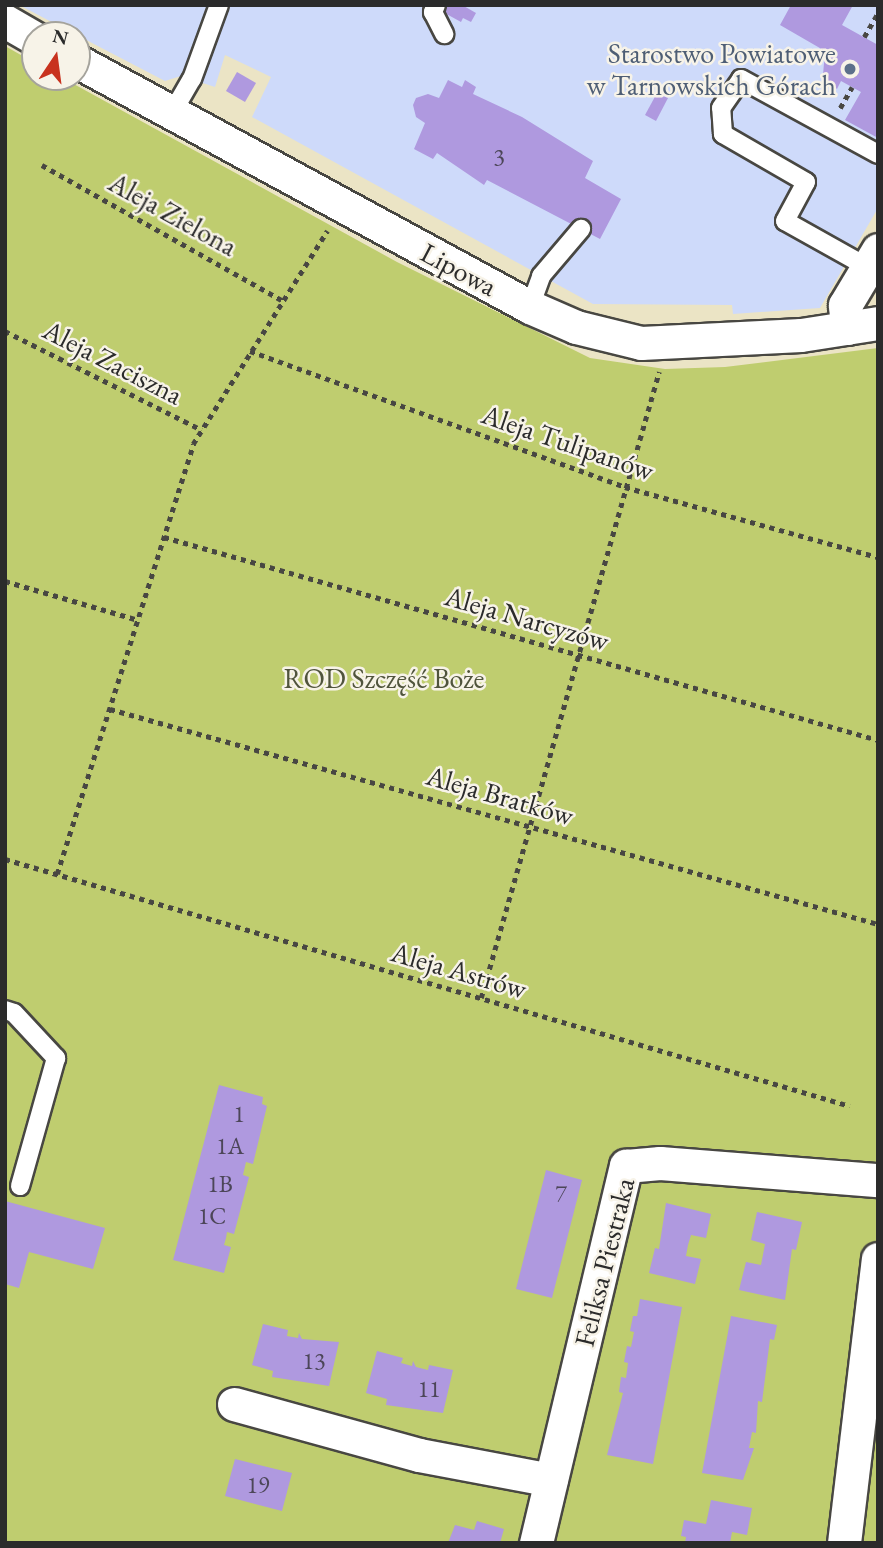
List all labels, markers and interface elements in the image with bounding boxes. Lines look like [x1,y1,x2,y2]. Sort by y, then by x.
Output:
north arrow [21,21,91,91]
text: N [50,23,71,51]
place label: Starostwo Powiatowe w Tarnowskich Górach [586,36,836,102]
marker: Starostwo Powiatowe w Tarnowskich Górach [842,61,858,77]
house number: 3 [493,143,505,171]
street label: Aleja Zielona [103,165,243,263]
street label: Lipowa [415,235,503,303]
street label: Aleja Zaciszna [38,313,188,411]
street label: Aleja Tulipanów [478,397,658,487]
street label: Aleja Narcyzów [441,579,613,657]
park label: ROD Szczęść Boże [284,661,484,695]
street label: Aleja Bratków [422,758,578,832]
street label: Aleja Astrów [387,935,531,1005]
house number: 1 [233,1100,245,1128]
house number: 1A [216,1132,244,1160]
house number: 1B [207,1170,233,1198]
street label: Feliksa Piestraka [567,1174,641,1350]
house number: 7 [555,1180,567,1208]
house number: 1C [198,1202,226,1230]
house number: 13 [302,1347,326,1375]
house number: 11 [417,1375,441,1403]
house number: 19 [246,1471,270,1499]

